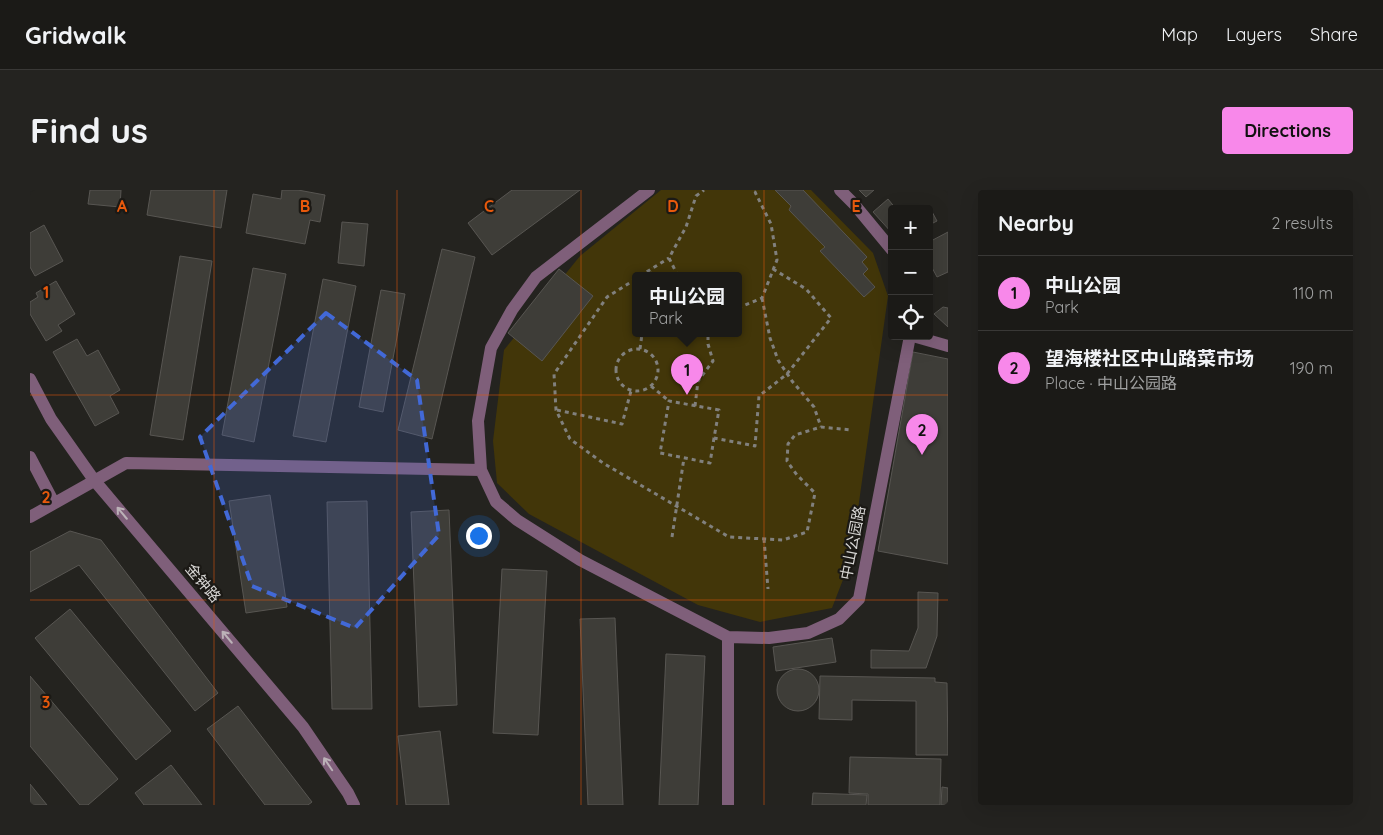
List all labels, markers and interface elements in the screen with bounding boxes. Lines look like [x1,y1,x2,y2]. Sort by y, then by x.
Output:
text: Gridwalk [25,20,127,50]
text: Map [1161,23,1198,46]
text: Layers [1226,23,1282,46]
text: Share [1310,23,1358,46]
button: Directions [1222,107,1353,154]
text: Find us [30,108,148,152]
text: A [117,196,128,216]
text: B [300,196,310,216]
text: C [484,196,494,216]
text: D [667,196,679,216]
text: E [851,196,861,216]
map controls [888,205,933,340]
button: + [888,205,933,250]
text: Nearby [998,210,1074,236]
text: 2 results [1271,213,1333,233]
button: − [888,250,933,295]
popup [632,272,742,337]
text: 中山公园 [1045,273,1121,297]
text: 1 [43,282,49,302]
text: 1 [1011,283,1017,303]
text: 110 m [1293,283,1333,303]
text: 中山公园 [649,284,725,308]
button: locate [888,295,933,340]
text: Park [1045,297,1079,317]
text: Park [649,308,683,328]
text: 望海楼社区中山路菜市场 [1045,346,1254,370]
pin: 1 [671,354,703,395]
text: 2 [1009,358,1019,378]
text: 190 m [1290,358,1333,378]
text: Place · 中山公园路 [1045,373,1177,393]
pin: 2 [906,414,938,455]
text: 2 [41,487,51,507]
street label: 中山公园路 [836,504,869,582]
one-way arrow [117,507,128,520]
your location [466,523,492,549]
street label: 金钟路 [182,559,225,606]
one-way arrow [222,631,233,644]
text: 3 [42,692,50,712]
one-way arrow [323,757,334,771]

